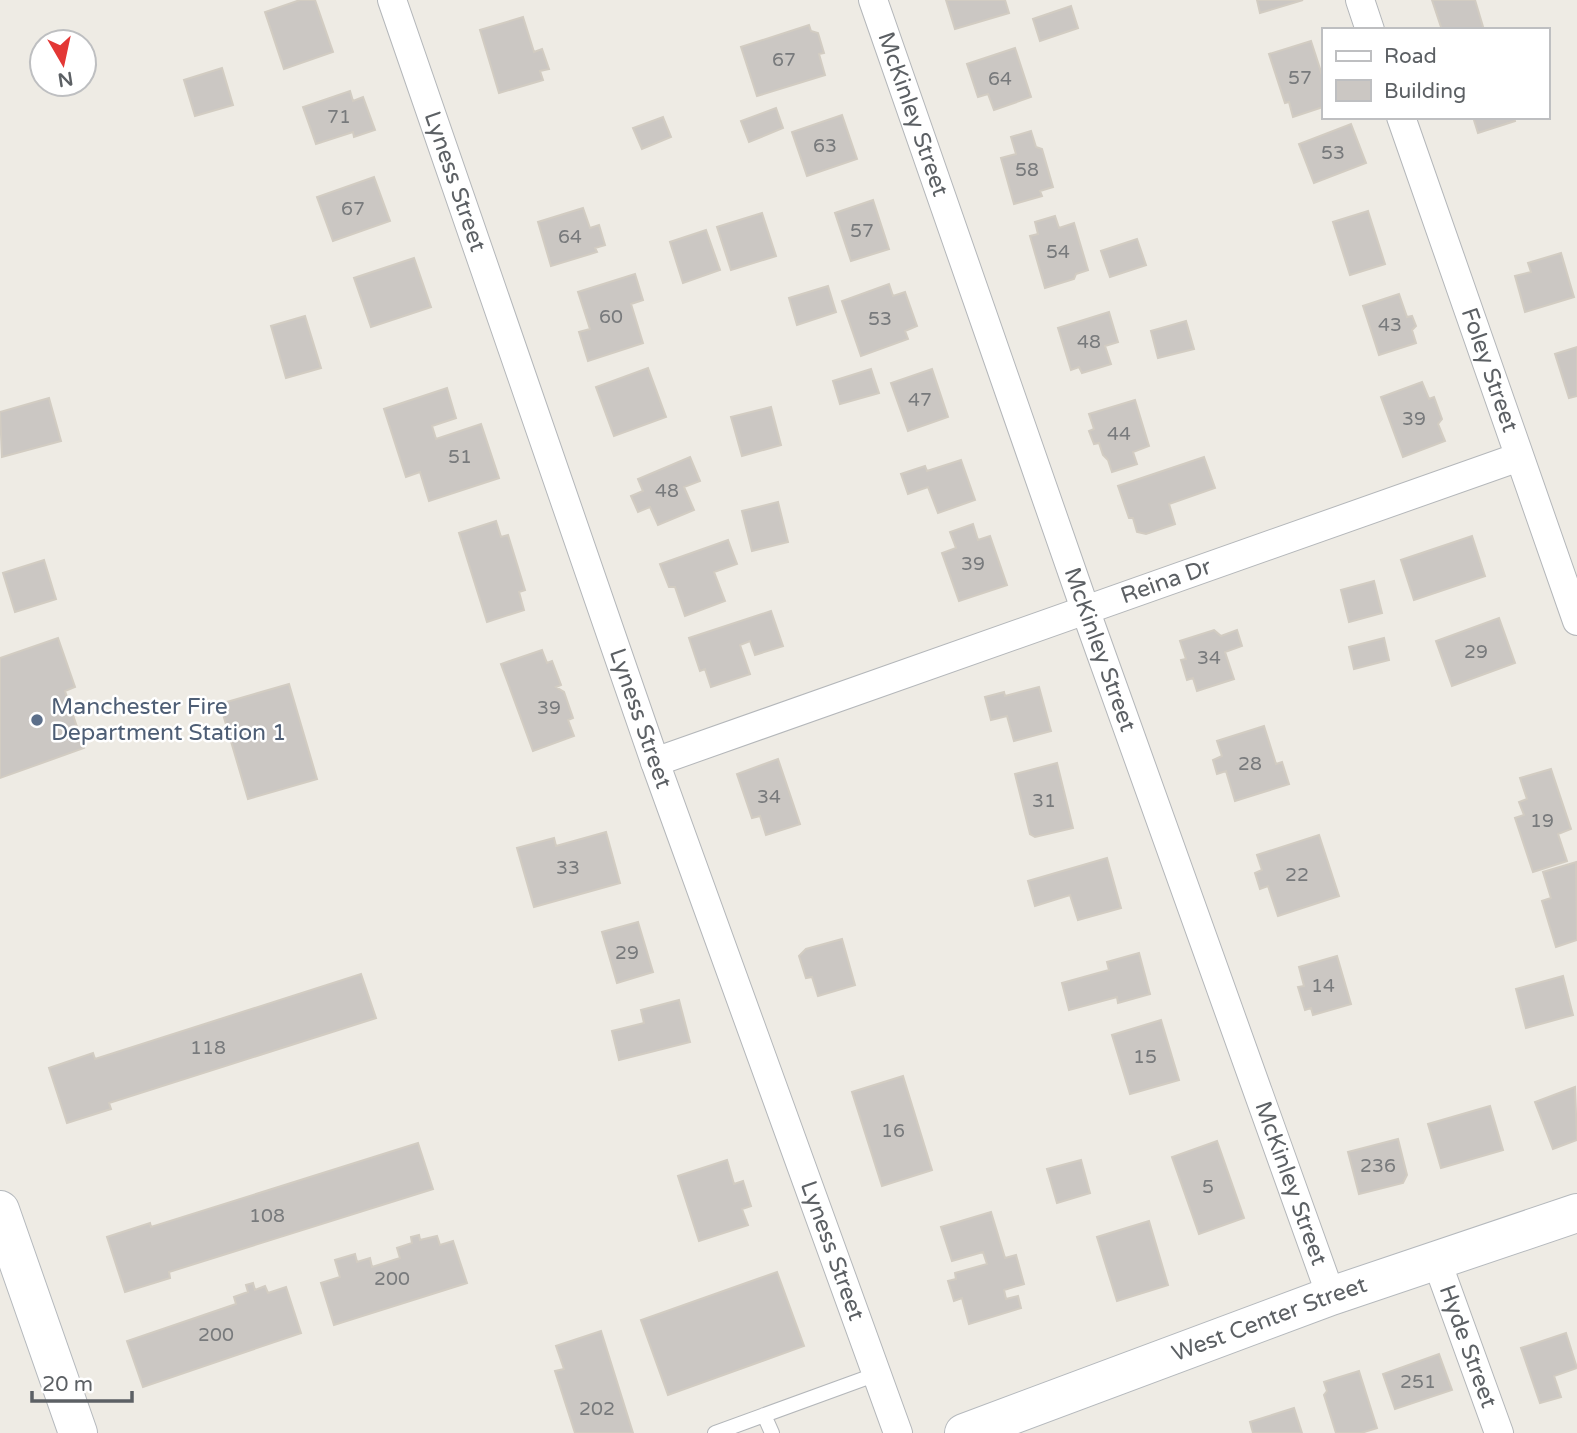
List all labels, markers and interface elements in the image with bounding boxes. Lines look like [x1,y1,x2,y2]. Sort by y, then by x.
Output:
north arrow [28,28,98,98]
street label: McKinley Street [871,28,954,200]
legend [1322,28,1549,119]
text: Road [1384,44,1437,69]
house number: 67 [772,49,796,71]
text: N [56,67,75,91]
house number: 57 [1288,67,1312,89]
house number: 64 [988,68,1012,90]
text: Building [1384,79,1466,104]
house number: 71 [327,106,351,128]
street label: Lyness Street [418,108,492,256]
house number: 63 [813,135,837,157]
house number: 53 [1321,142,1345,164]
house number: 58 [1015,159,1039,181]
house number: 67 [341,198,365,220]
house number: 57 [850,220,874,242]
house number: 64 [558,226,582,248]
house number: 54 [1046,241,1070,263]
street label: Foley Street [1455,304,1524,436]
house number: 60 [599,306,623,328]
house number: 53 [868,308,892,330]
house number: 43 [1378,314,1402,336]
house number: 48 [1077,331,1101,353]
house number: 47 [908,389,932,411]
house number: 39 [1402,408,1426,430]
house number: 44 [1107,423,1131,445]
house number: 51 [448,446,472,468]
house number: 48 [655,480,679,502]
house number: 39 [961,553,985,575]
street label: Reina Dr [1117,553,1215,610]
street label: McKinley Street [1058,564,1142,736]
house number: 29 [1464,641,1488,663]
street label: Lyness Street [603,645,677,792]
house number: 34 [1197,647,1221,669]
place label: Manchester Fire Department Station 1 [51,693,287,747]
house number: 39 [537,697,561,719]
marker: Manchester Fire Department Station 1 [29,712,45,728]
house number: 28 [1238,753,1262,775]
house number: 34 [757,786,781,808]
house number: 31 [1032,790,1056,812]
house number: 19 [1530,810,1554,832]
house number: 33 [556,857,580,879]
house number: 22 [1285,864,1309,886]
house number: 29 [615,942,639,964]
house number: 14 [1311,975,1335,997]
house number: 118 [190,1037,226,1059]
house number: 15 [1133,1046,1157,1068]
street label: McKinley Street [1249,1098,1333,1269]
house number: 16 [881,1120,905,1142]
house number: 236 [1360,1155,1396,1177]
house number: 5 [1202,1176,1214,1198]
street label: Lyness Street [794,1177,870,1325]
house number: 108 [249,1205,285,1227]
house number: 200 [374,1268,410,1290]
street label: West Center Street [1168,1271,1371,1368]
street label: Hyde Street [1433,1281,1503,1412]
house number: 200 [198,1324,234,1346]
scale bar [32,1360,131,1404]
house number: 251 [1400,1371,1436,1393]
text: 20 m [42,1372,93,1397]
house number: 202 [579,1398,615,1420]

